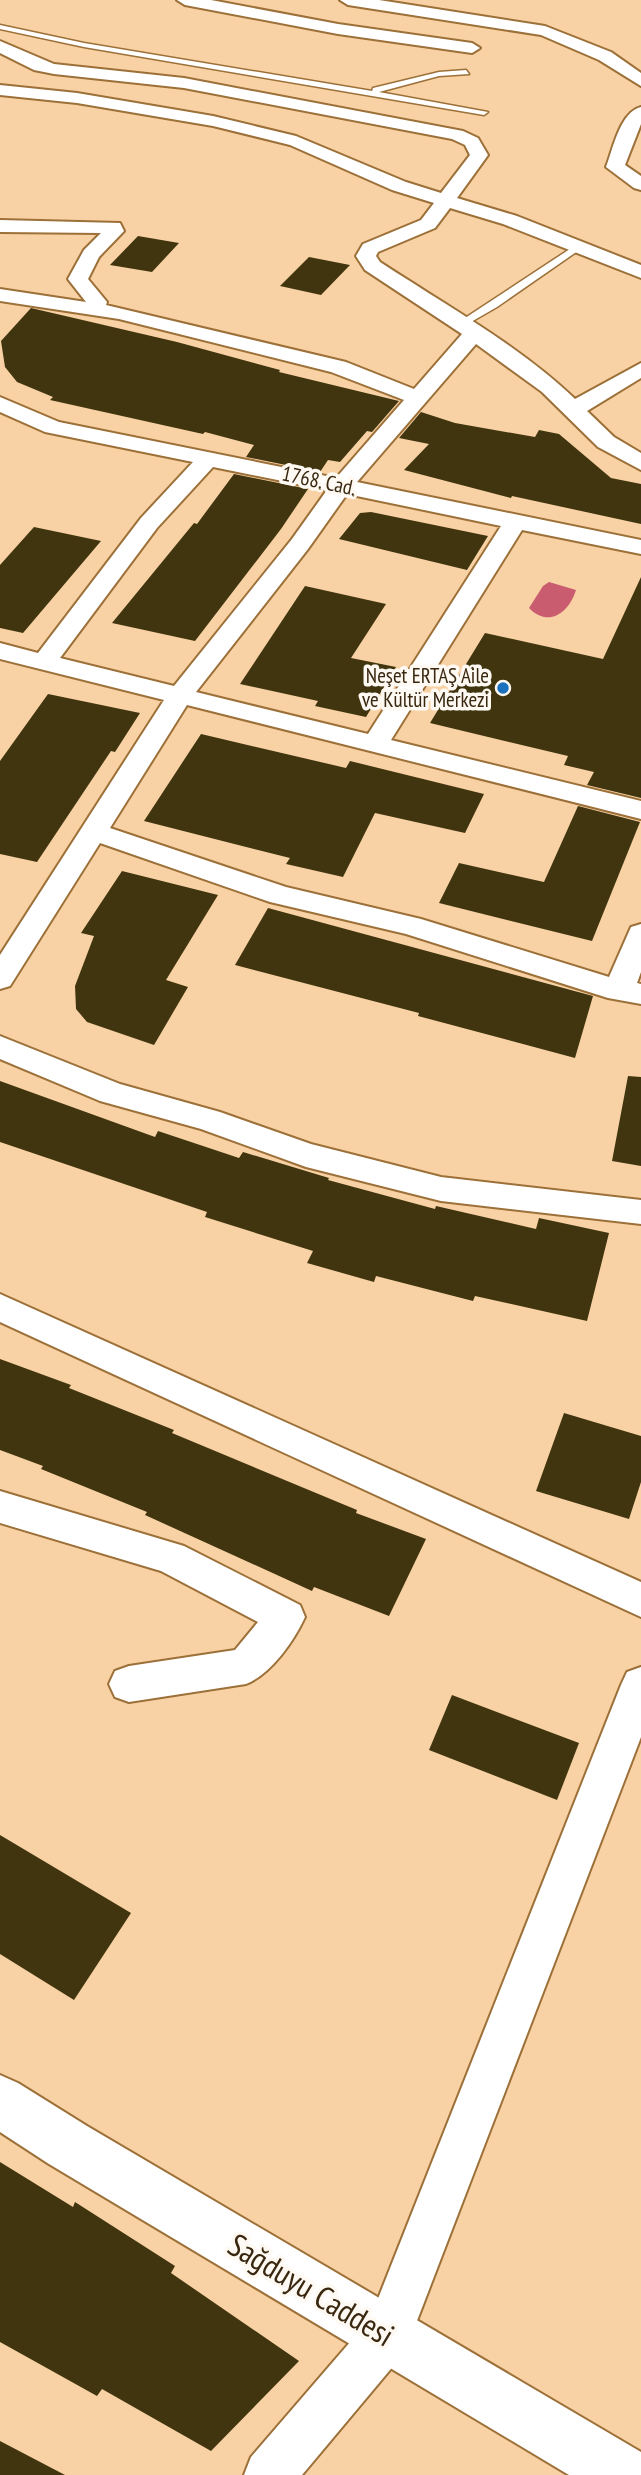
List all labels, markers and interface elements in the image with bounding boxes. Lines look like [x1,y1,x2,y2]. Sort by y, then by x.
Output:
street label: 1768. Cad. [280,459,359,502]
place label: Neşet ERTAŞ Aile ve Kültür Merkezi [362,662,489,713]
marker: Neşet ERTAŞ Aile ve Kültür Merkezi [495,680,511,696]
street label: Sağduyu Caddesi [221,2223,402,2355]

